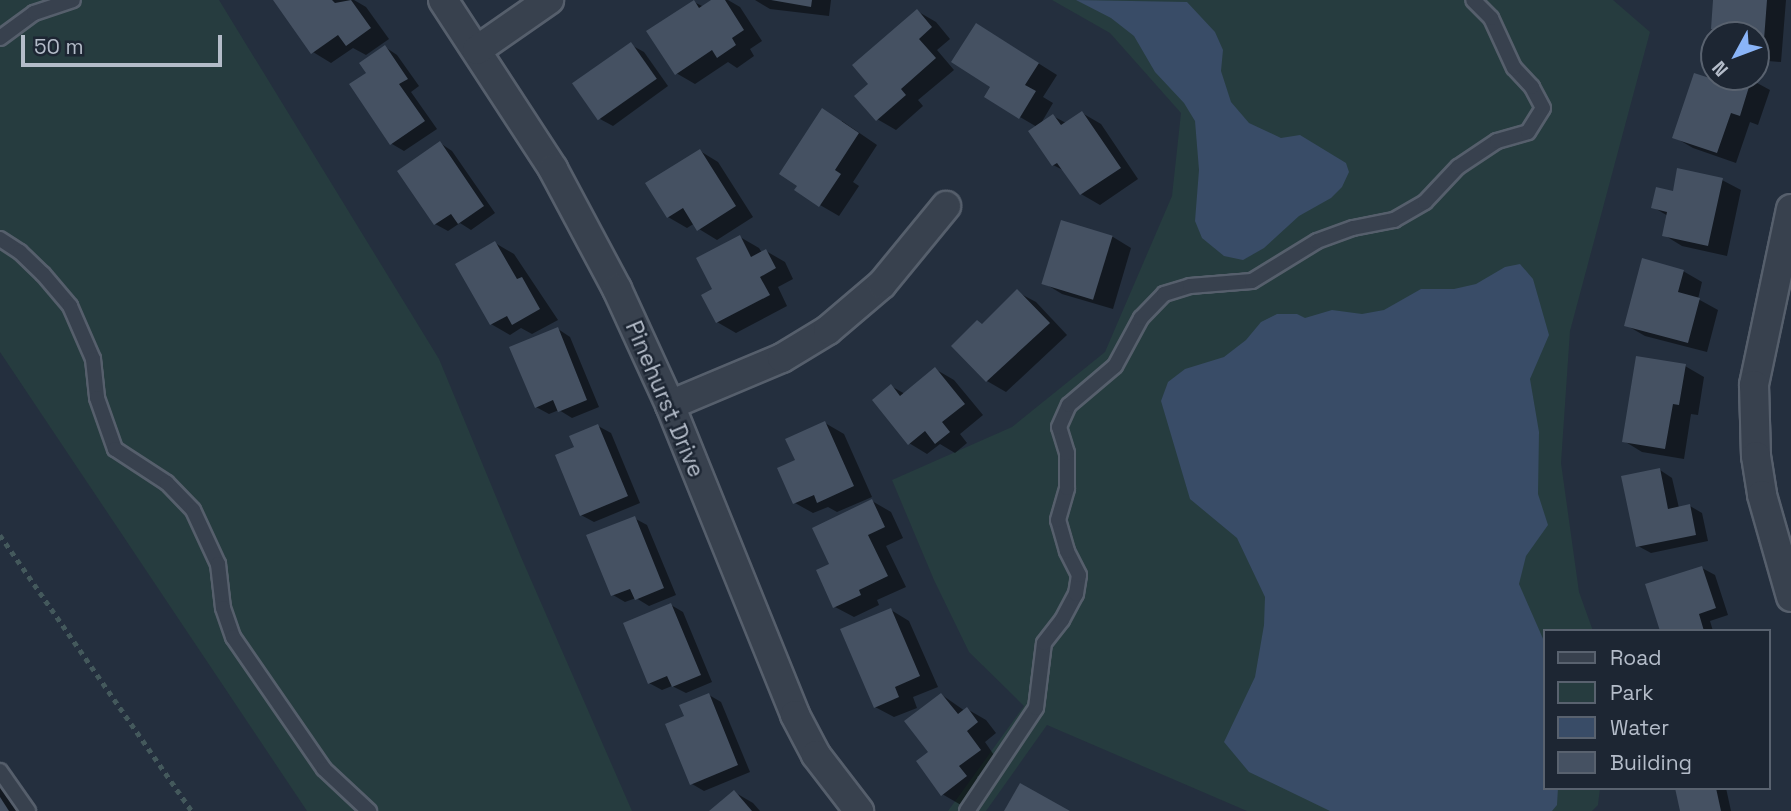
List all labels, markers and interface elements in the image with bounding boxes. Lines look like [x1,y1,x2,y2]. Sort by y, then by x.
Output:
scale bar [24,21,226,65]
north arrow [1700,21,1770,91]
text: 50 m [34,33,84,60]
text: N [1707,56,1734,82]
street label: Pinehurst Drive [620,317,710,481]
legend [1542,629,1770,790]
text: Road [1610,644,1662,671]
text: Park [1610,679,1654,706]
text: Water [1610,714,1669,741]
text: Building [1610,749,1692,776]

